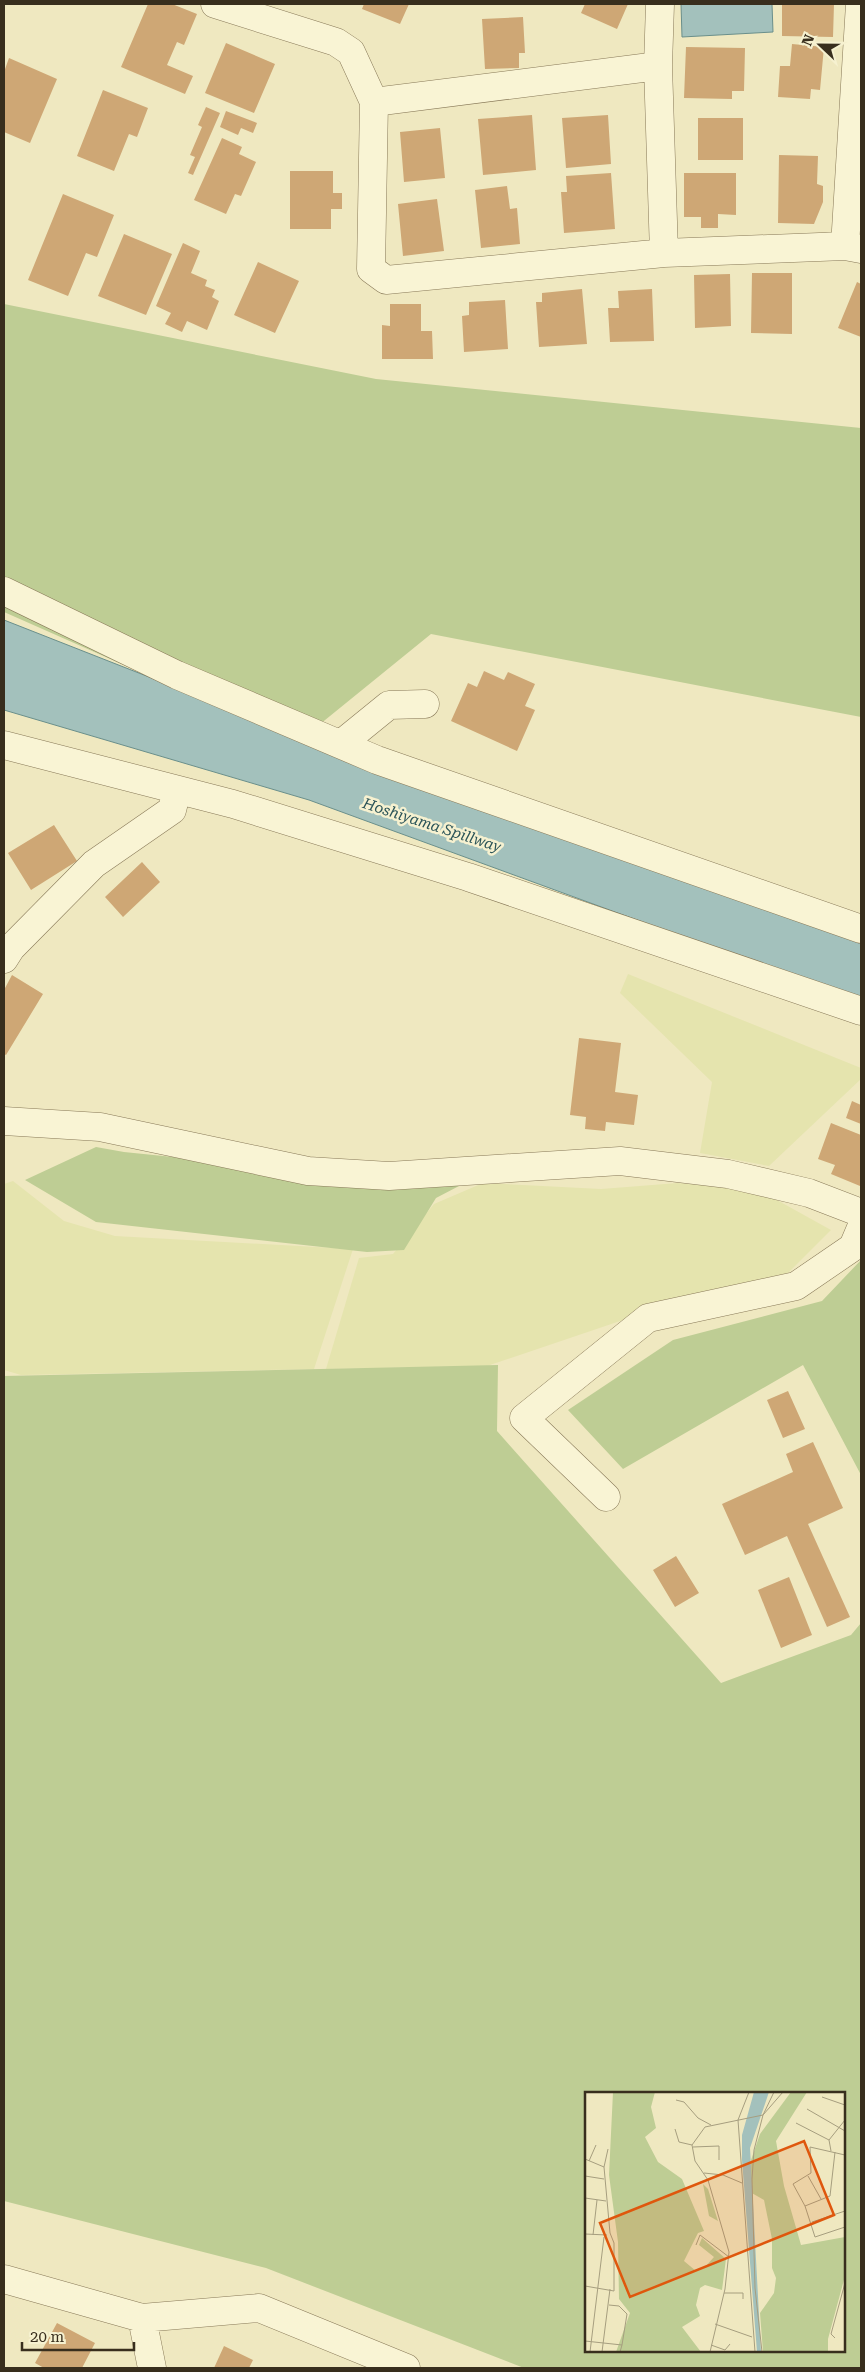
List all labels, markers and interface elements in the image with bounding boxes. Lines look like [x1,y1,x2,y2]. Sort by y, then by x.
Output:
north arrow [795,20,845,70]
text: N [799,32,817,48]
water label: Hoshiyama Spillway [360,794,504,856]
inset map [585,2092,845,2352]
scale bar [22,2320,135,2352]
text: 20 m [30,2328,65,2346]

